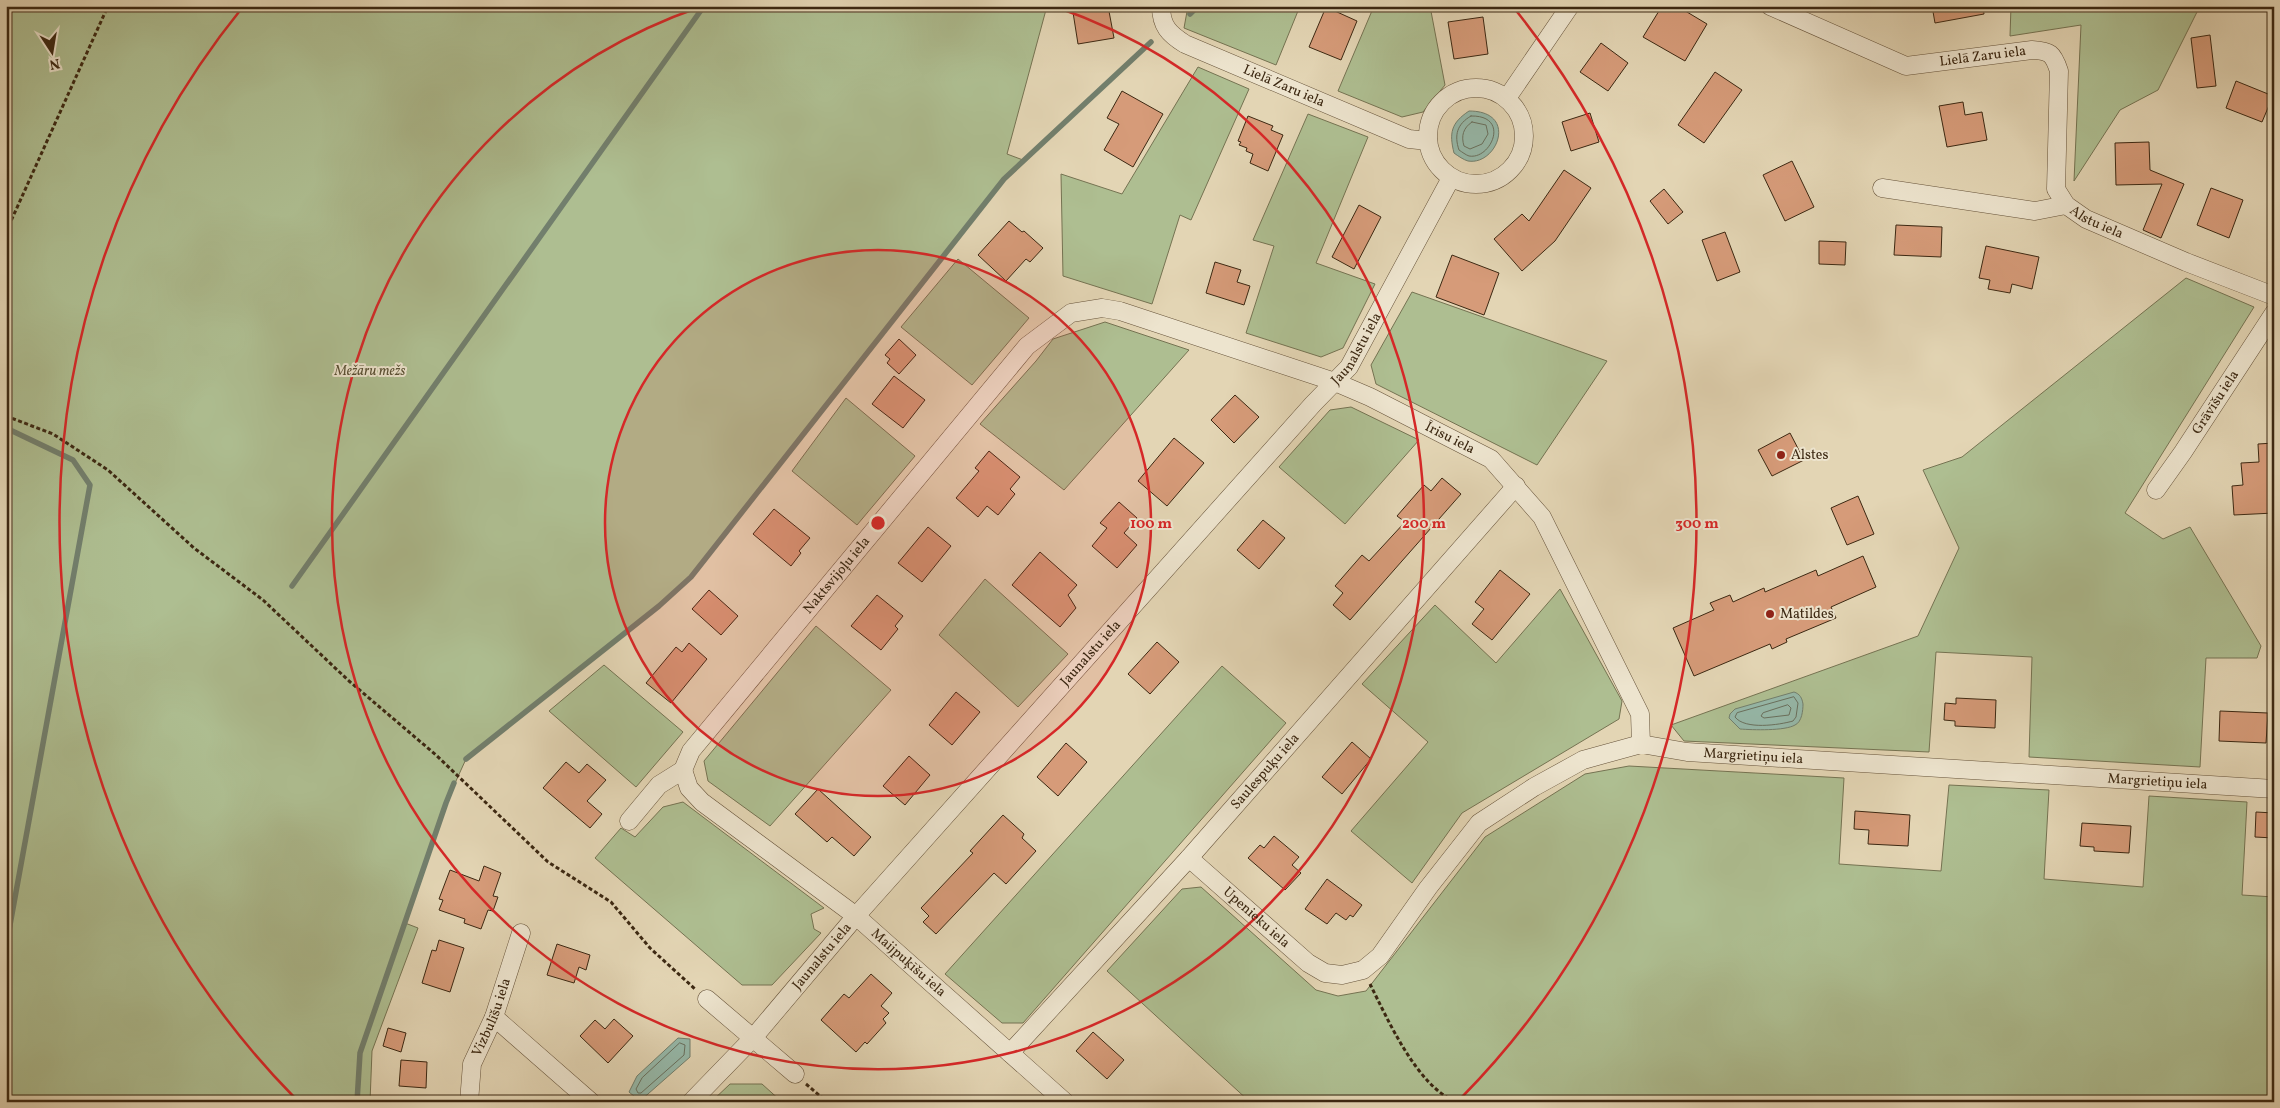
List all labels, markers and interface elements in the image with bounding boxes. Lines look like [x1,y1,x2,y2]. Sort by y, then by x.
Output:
north arrow [28,28,78,78]
street label: Lielā Zaru iela [1938,41,2027,71]
text: N [47,53,61,74]
street label: Lielā Zaru iela [1240,60,1328,112]
street label: Alstu iela [2066,201,2126,243]
street label: Jaunalstu iela [1327,309,1386,389]
park label: Mežāru mežs [334,362,405,381]
street label: Grāvīšu iela [2188,367,2243,438]
street label: Īrisu iela [1422,417,1478,459]
place label: Alstes [1791,446,1828,465]
marker: Alstes [1775,449,1787,461]
centre of rings [869,514,887,532]
text: 100 m [1130,514,1173,535]
text: 200 m [1402,514,1446,535]
text: 300 m [1675,514,1719,535]
street label: Naktsvijoļu iela [799,533,874,618]
place label: Matildes [1780,605,1834,624]
marker: Matildes [1764,608,1776,620]
street label: Jaunalstu iela [1056,616,1125,690]
street label: Saulespuķu iela [1226,729,1304,814]
street label: Margrietiņu iela [1703,744,1804,769]
street label: Margrietiņu iela [2107,769,2208,794]
street label: Upenieku iela [1219,883,1294,952]
street label: Jaunalstu iela [788,919,856,994]
street label: Maijpuķīšu iela [867,924,950,1001]
street label: Vizbulīšu iela [467,976,515,1059]

